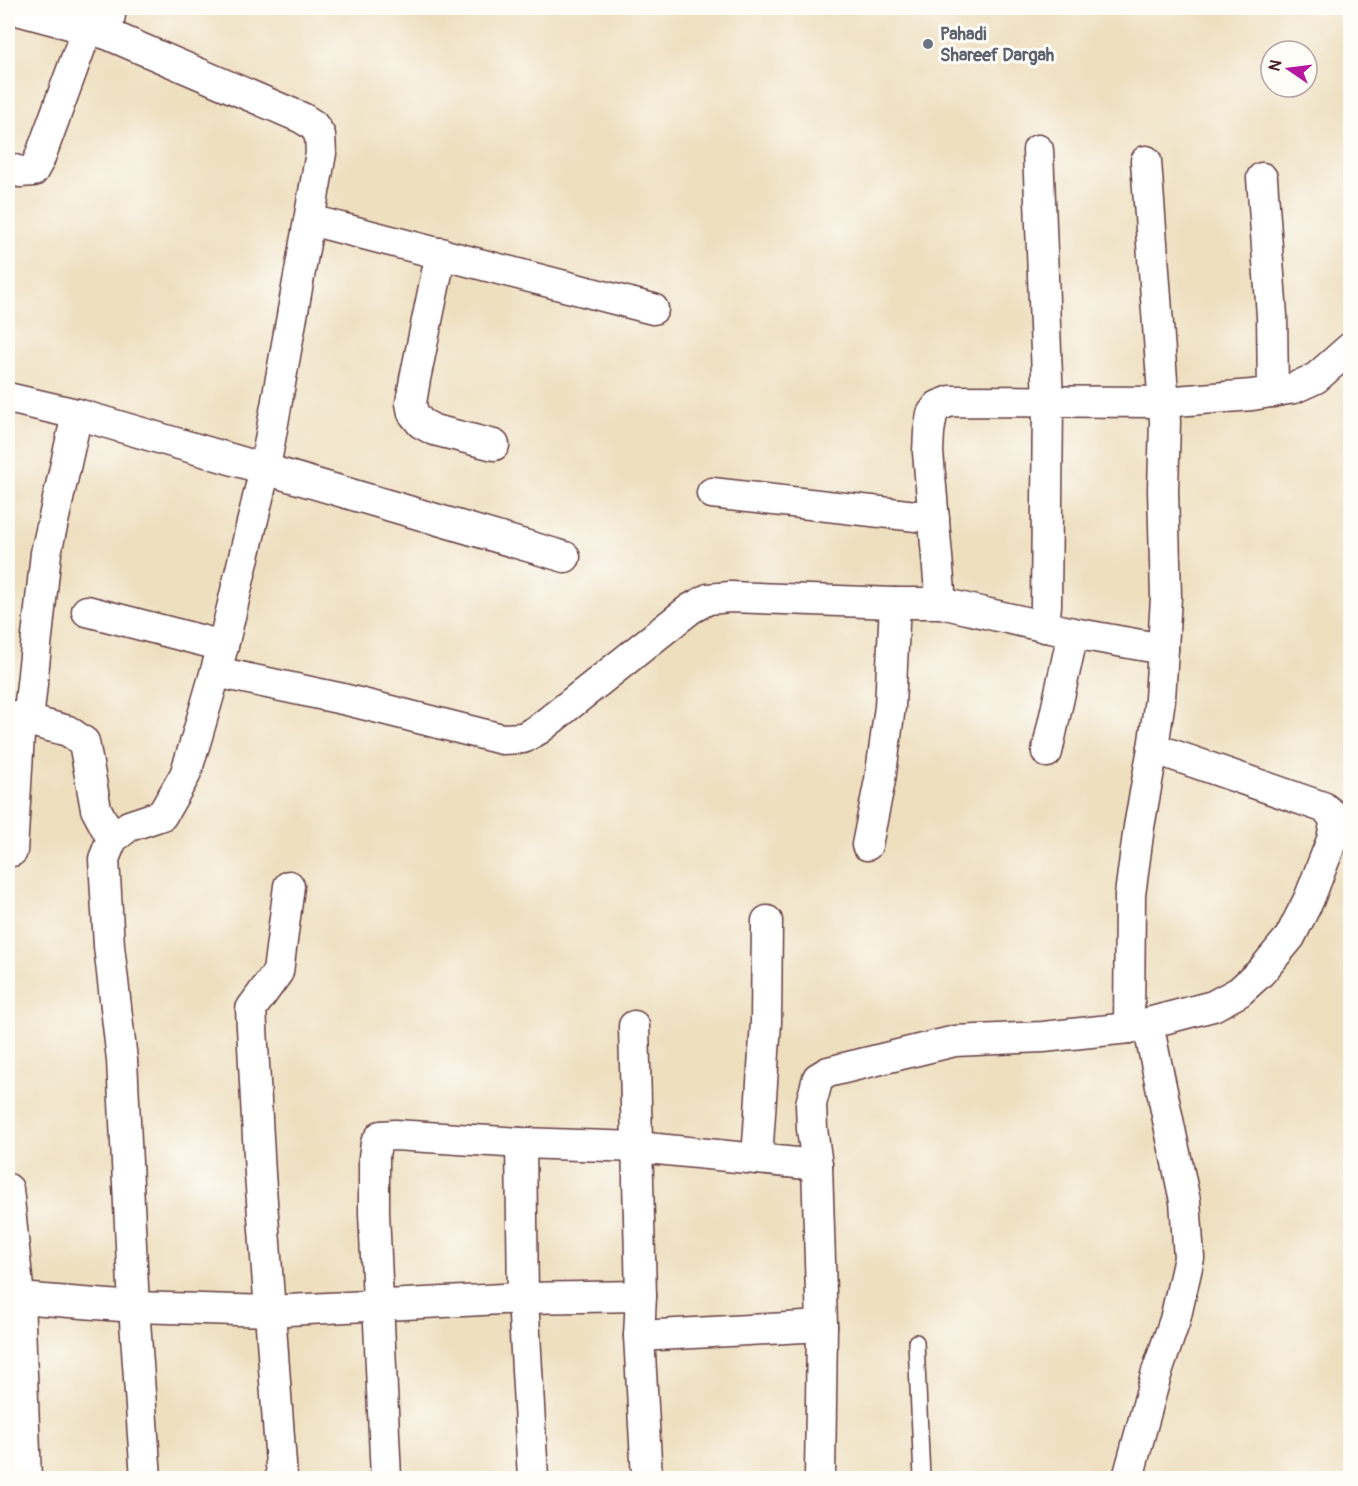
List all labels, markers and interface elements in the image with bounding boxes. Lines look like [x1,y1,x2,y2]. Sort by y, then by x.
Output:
place label: Pahadi Shareef Dargah [940,23,1055,67]
marker: Pahadi Shareef Dargah [921,37,935,51]
north arrow [1259,39,1319,99]
text: N [1264,58,1286,73]

